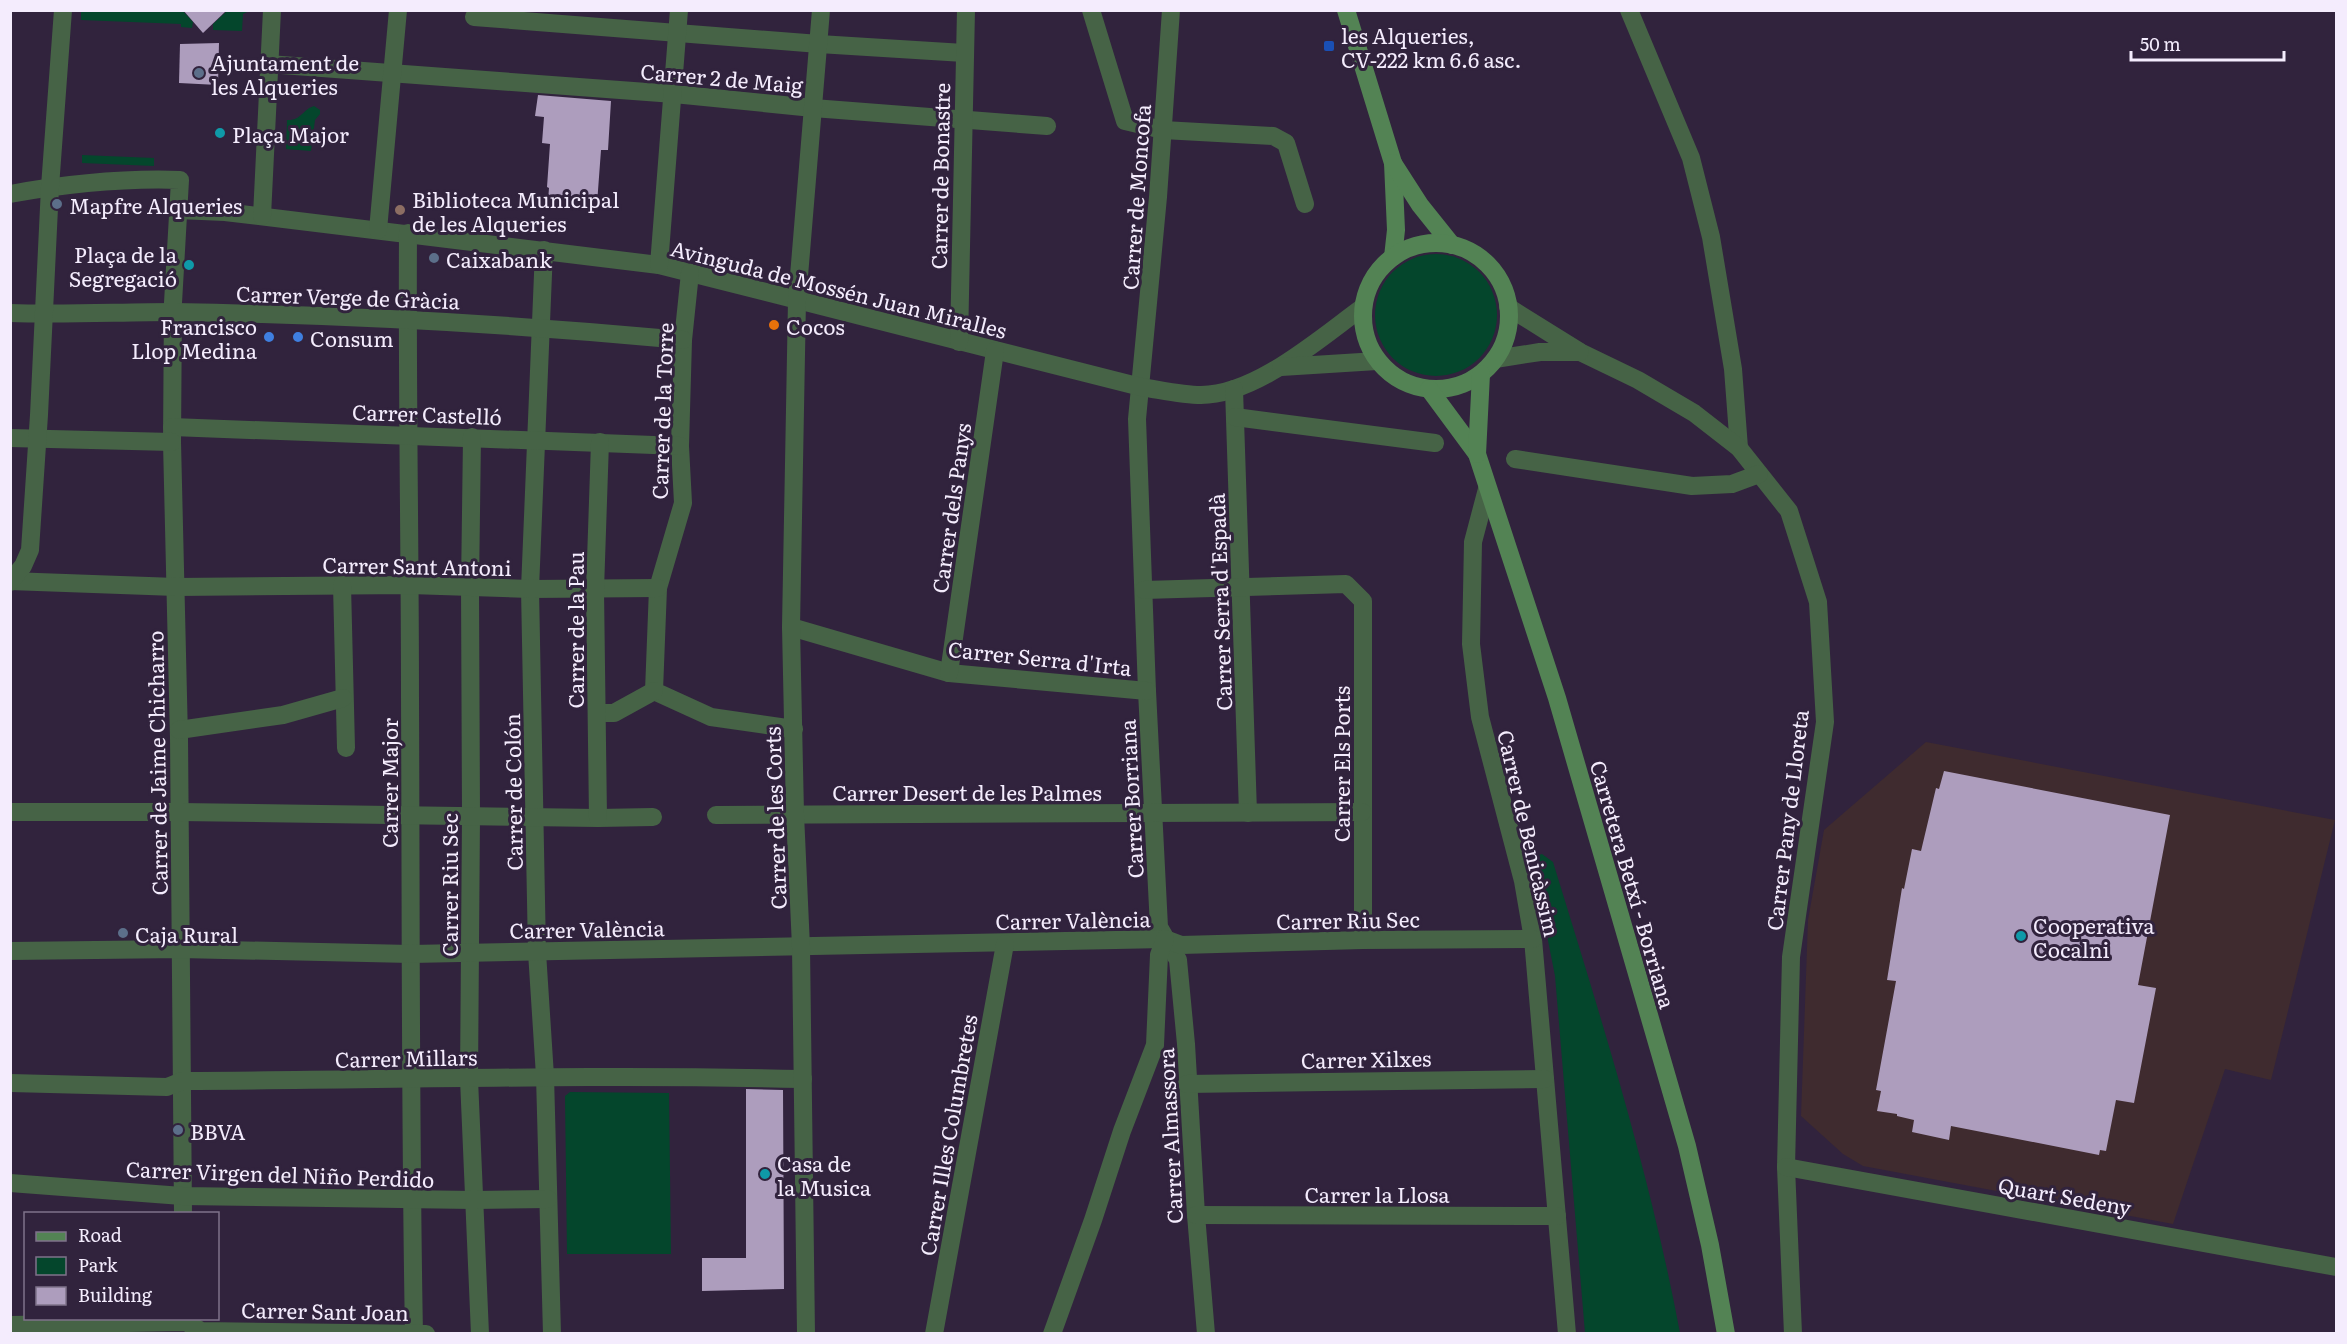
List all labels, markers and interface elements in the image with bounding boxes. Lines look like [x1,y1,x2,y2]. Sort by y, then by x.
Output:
place label: les Alqueries, CV-222 km 6.6 asc. [1341,19,1522,74]
scale bar [2131,24,2284,62]
text: 50 m [2140,30,2181,57]
marker: les Alqueries, CV-222 km 6.6 asc. [1322,39,1336,53]
place label: Ajuntament de les Alqueries [211,46,359,101]
street label: Carrer 2 de Maig [639,54,805,100]
marker: Ajuntament de les Alqueries [192,66,206,80]
street label: Carrer de Bonastre [922,82,956,270]
street label: Carrer de Moncofa [1113,102,1157,291]
place label: Plaça Major [232,118,349,149]
marker: Plaça Major [213,126,227,140]
place label: Biblioteca Municipal de les Alqueries [412,183,619,238]
place label: Mapfre Alqueries [69,189,242,220]
marker: Mapfre Alqueries [50,197,64,211]
marker: Biblioteca Municipal de les Alqueries [393,203,407,217]
street label: Avinguda de Mossén Juan Miralles [668,231,1010,345]
place label: Plaça de la Segregació [69,238,178,293]
place label: Caixabank [446,243,552,274]
marker: Caixabank [427,251,441,265]
marker: Plaça de la Segregació [182,258,196,272]
street label: Carrer Verge de Gràcia [236,277,461,315]
place label: Francisco Llop Medina [131,310,258,365]
place label: Cocos [786,310,845,341]
marker: Cocos [767,318,781,332]
place label: Consum [310,322,394,353]
street label: Carrer de la Torre [642,322,680,500]
marker: Francisco Llop Medina [262,330,276,344]
marker: Consum [291,330,305,344]
street label: Carrer Castelló [351,395,503,431]
street label: Carrer dels Panys [923,421,977,595]
street label: Carrer Serra d'Espadà [1200,492,1238,711]
street label: Carrer Sant Antoni [322,548,512,582]
street label: Carrer de la Pau [559,551,590,709]
street label: Carrer de Jaime Chicharro [138,630,174,896]
street label: Carrer Serra d'Irta [947,632,1134,682]
street label: Carrer Els Ports [1325,686,1356,842]
street label: Carrer Pany de Lloreta [1757,707,1815,932]
street label: Carrer de Colón [495,713,529,871]
street label: Carrer Major [373,718,404,848]
street label: Carrer Borriana [1110,718,1150,879]
street label: Carrer de les Corts [755,726,793,910]
street label: Carrer de Benicàssim [1491,727,1569,939]
street label: Carretera Betxí - Borriana [1584,756,1684,1012]
street label: Carrer Desert de les Palmes [832,776,1102,807]
street label: Carrer Riu Sec [433,813,464,957]
street label: Carrer València [995,902,1152,936]
street label: Carrer Riu Sec [1276,902,1420,936]
place label: Cooperativa Cocalni [2033,909,2155,964]
street label: Carrer València [509,911,666,945]
place label: Caja Rural [135,918,238,949]
marker: Caja Rural [116,926,130,940]
marker: Cooperativa Cocalni [2014,929,2028,943]
street label: Carrer Illes Columbretes [911,1012,983,1258]
street label: Carrer Millars [334,1040,478,1074]
street label: Carrer Xilxes [1300,1041,1432,1075]
street label: Carrer Almassora [1149,1047,1189,1225]
place label: BBVA [190,1115,246,1146]
marker: BBVA [171,1123,185,1137]
place label: Casa de la Musica [777,1147,872,1202]
street label: Carrer Virgen del Niño Perdido [125,1152,435,1194]
marker: Casa de la Musica [758,1167,772,1181]
street label: Quart Sedeny [1996,1168,2135,1222]
street label: Carrer la Llosa [1304,1178,1450,1209]
legend [24,1212,219,1320]
text: Road [78,1221,122,1248]
text: Park [78,1251,119,1278]
text: Building [78,1281,153,1308]
street label: Carrer Sant Joan [241,1293,409,1327]

